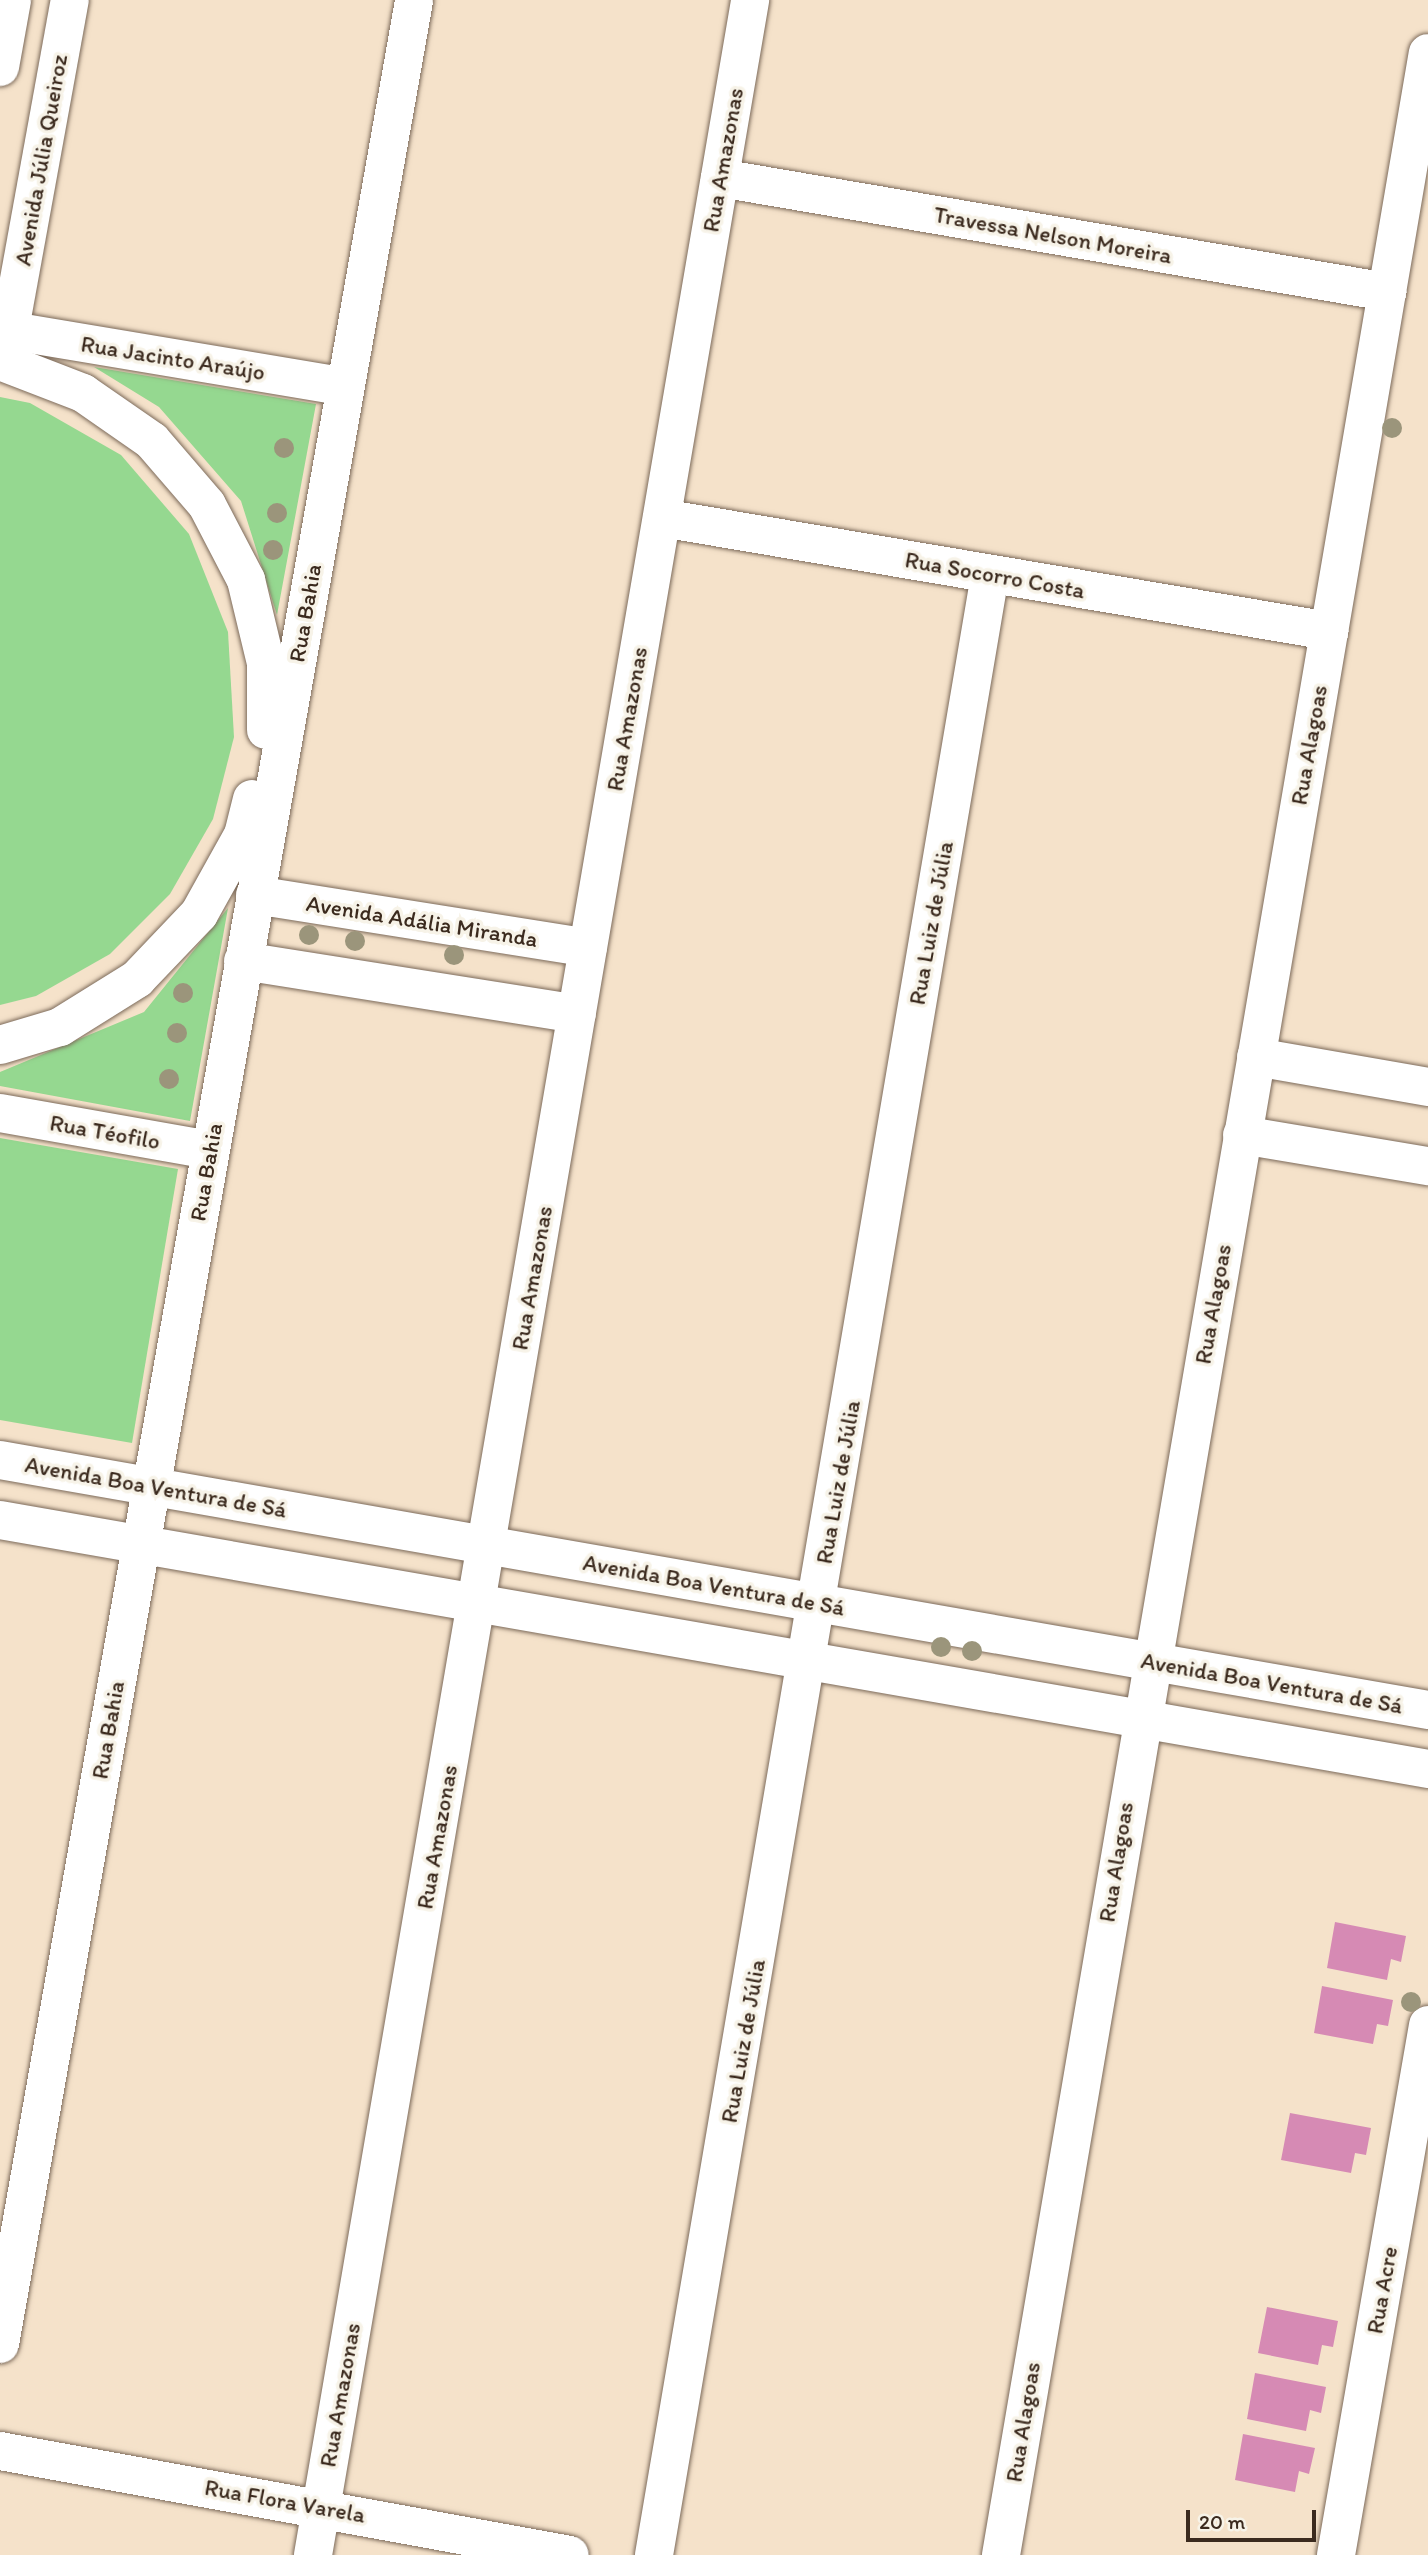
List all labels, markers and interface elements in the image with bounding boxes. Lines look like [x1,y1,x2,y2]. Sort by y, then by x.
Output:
street label: Avenida Júlia Queiroz [9,52,73,268]
street label: Rua Amazonas [697,85,749,235]
street label: Travessa Nelson Moreira [932,200,1174,270]
street label: Rua Jacinto Araújo [79,330,267,386]
street label: Rua Socorro Costa [903,546,1087,604]
street label: Rua Bahia [283,561,327,665]
street label: Rua Amazonas [601,644,653,794]
street label: Rua Alagoas [1285,683,1333,807]
street label: Rua Luiz de Júlia [903,839,959,1007]
street label: Avenida Adália Miranda [305,889,539,953]
street label: Rua Téofilo [49,1109,161,1155]
street label: Rua Bahia [184,1120,228,1224]
street label: Rua Amazonas [506,1203,558,1353]
street label: Rua Alagoas [1189,1242,1237,1366]
street label: Rua Luiz de Júlia [810,1398,866,1566]
street label: Avenida Boa Ventura de Sá [23,1450,289,1524]
street label: Avenida Boa Ventura de Sá [581,1548,847,1622]
street label: Avenida Boa Ventura de Sá [1139,1646,1405,1720]
street label: Rua Bahia [86,1678,130,1782]
street label: Rua Amazonas [411,1762,463,1912]
street label: Rua Alagoas [1093,1800,1139,1924]
street label: Rua Luiz de Júlia [715,1957,771,2125]
street label: Rua Acre [1361,2244,1403,2336]
street label: Rua Amazonas [314,2320,366,2470]
street label: Rua Alagoas [1000,2360,1046,2484]
street label: Rua Flora Varela [203,2473,367,2529]
scale bar [1190,2496,1320,2540]
text: 20 m [1199,2509,1245,2534]

